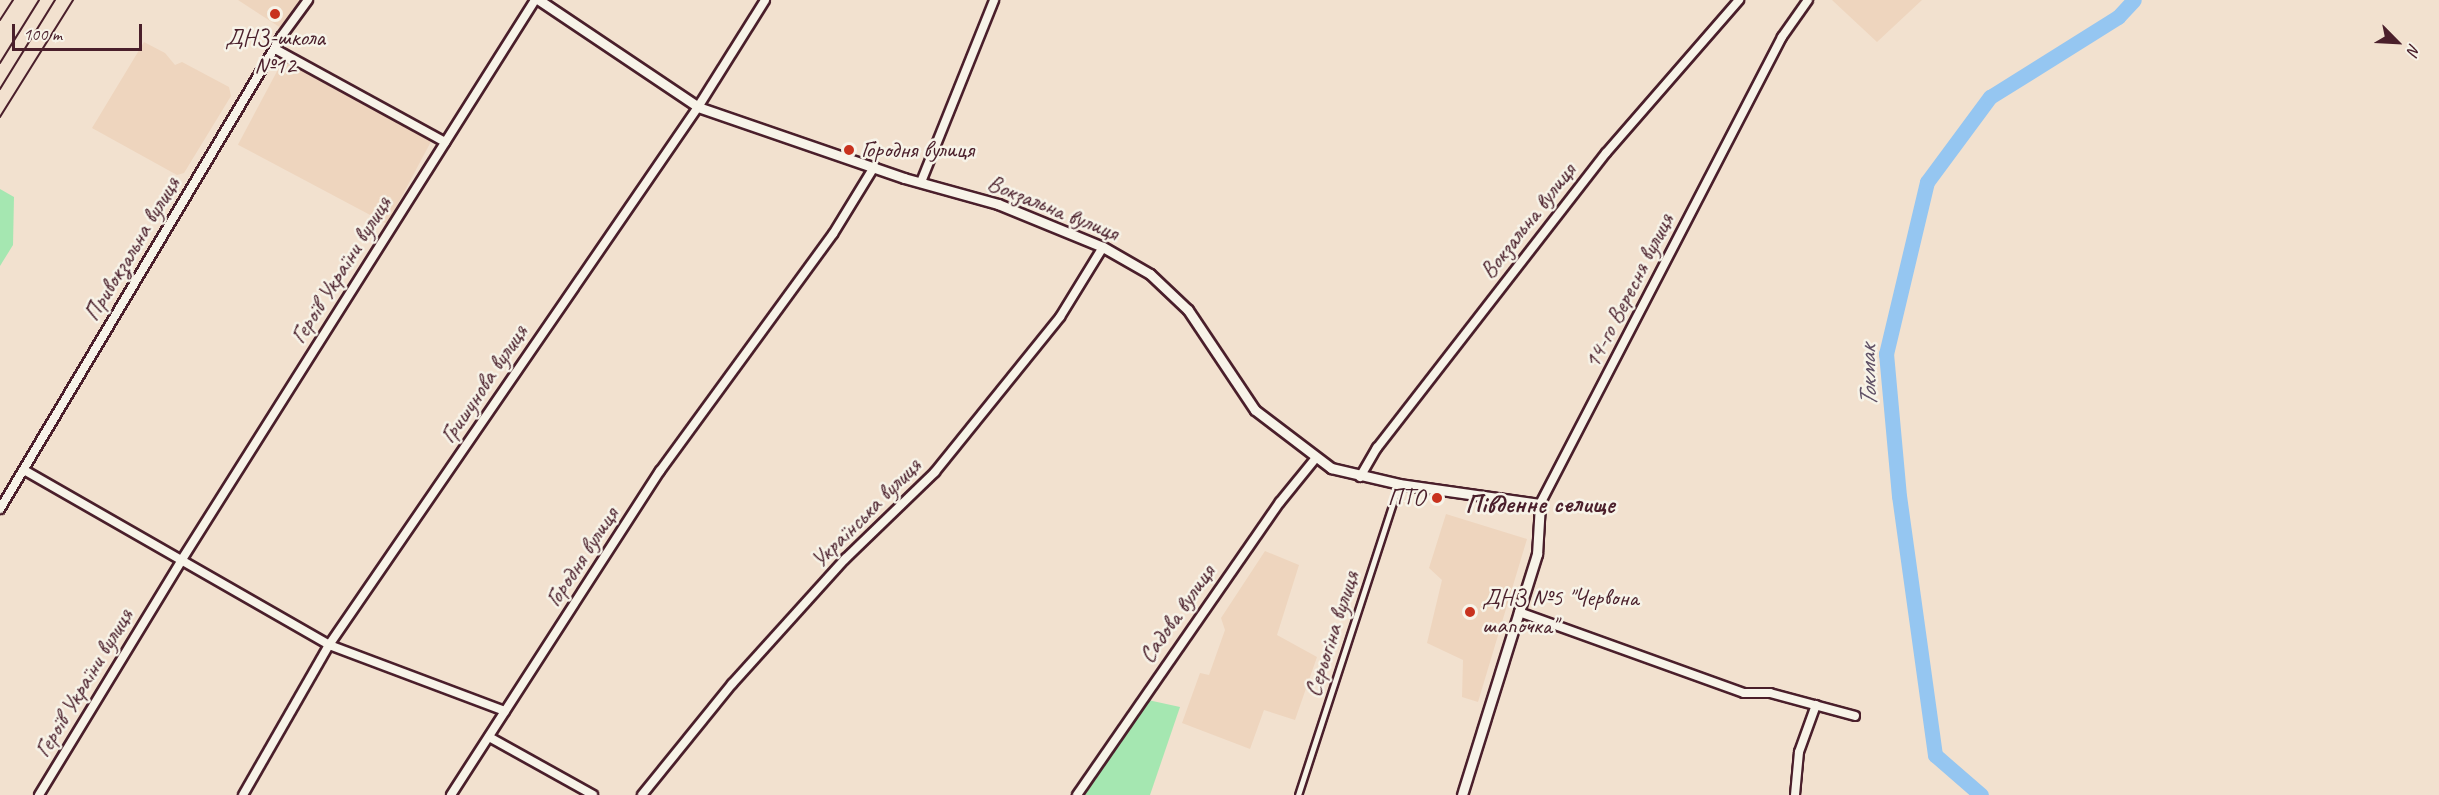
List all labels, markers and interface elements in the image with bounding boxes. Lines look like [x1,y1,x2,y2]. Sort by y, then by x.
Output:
marker: ДНЗ-школа №12 [268,7,282,21]
scale bar [15,12,146,50]
north arrow [2367,12,2427,72]
text: 100 m [23,23,62,45]
place label: ДНЗ-школа №12 [225,24,325,80]
text: N [2402,41,2425,58]
place label: Городня вулиця [861,136,974,164]
marker: Городня вулиця [842,143,856,157]
street label: Вокзальна вулиця [1474,158,1582,284]
street label: Вокзальна вулиця [984,169,1122,247]
street label: Привокзальна вулиця [77,171,187,327]
street label: Героїв України вулиця [284,191,398,349]
street label: 14-го Вересня вулиця [1578,209,1680,373]
street label: Гришунова вулиця [434,319,534,449]
water label: Токмак [1852,345,1884,407]
street label: Українська вулиця [804,451,928,575]
place label: ПТО [1388,484,1425,512]
district label: Південне селище [1464,488,1616,520]
marker: ПТО [1430,491,1444,505]
street label: Городня вулиця [539,502,625,612]
street label: Садова вулиця [1133,560,1221,668]
street label: Серьогіна вулиця [1298,567,1366,701]
place label: ДНЗ №5 "Червона шапочка" [1482,584,1638,640]
street label: Героїв України вулиця [28,603,140,763]
marker: ДНЗ №5 "Червона шапочка" [1463,605,1477,619]

